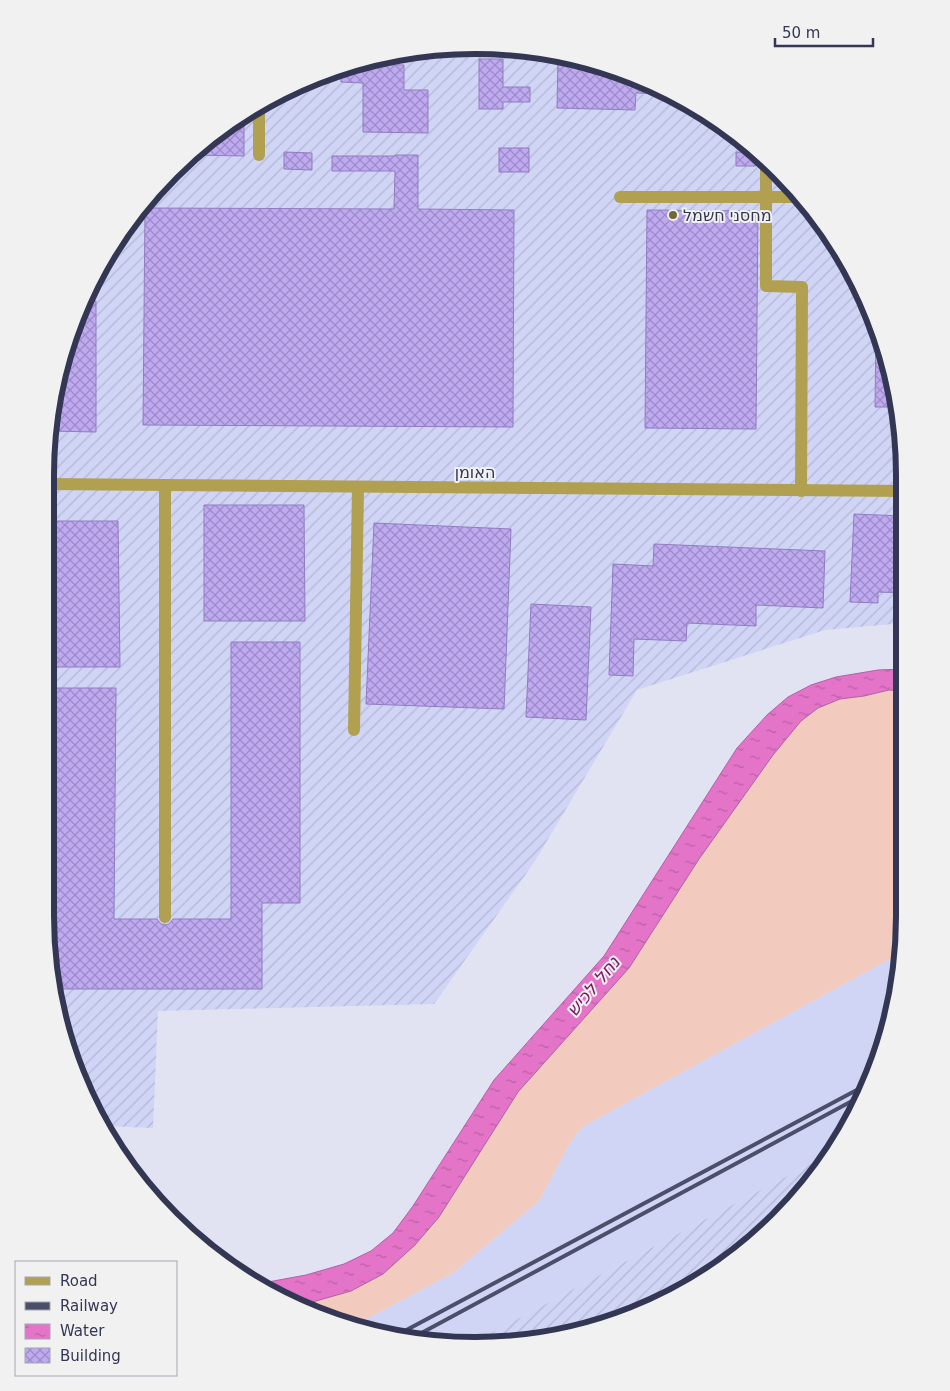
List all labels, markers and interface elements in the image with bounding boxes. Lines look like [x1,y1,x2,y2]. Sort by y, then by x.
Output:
scale bar [775,15,872,47]
text: 50 m [782,24,820,42]
place label: מחסני חשמל [683,206,772,225]
marker: מחסני חשמל [667,209,679,221]
street label: האומן [455,463,495,482]
water label: נחל לכיש [562,951,625,1020]
legend [15,1261,178,1376]
text: Road [60,1272,98,1290]
text: Railway [60,1297,118,1315]
text: Water [60,1322,105,1340]
text: Building [60,1347,121,1365]

